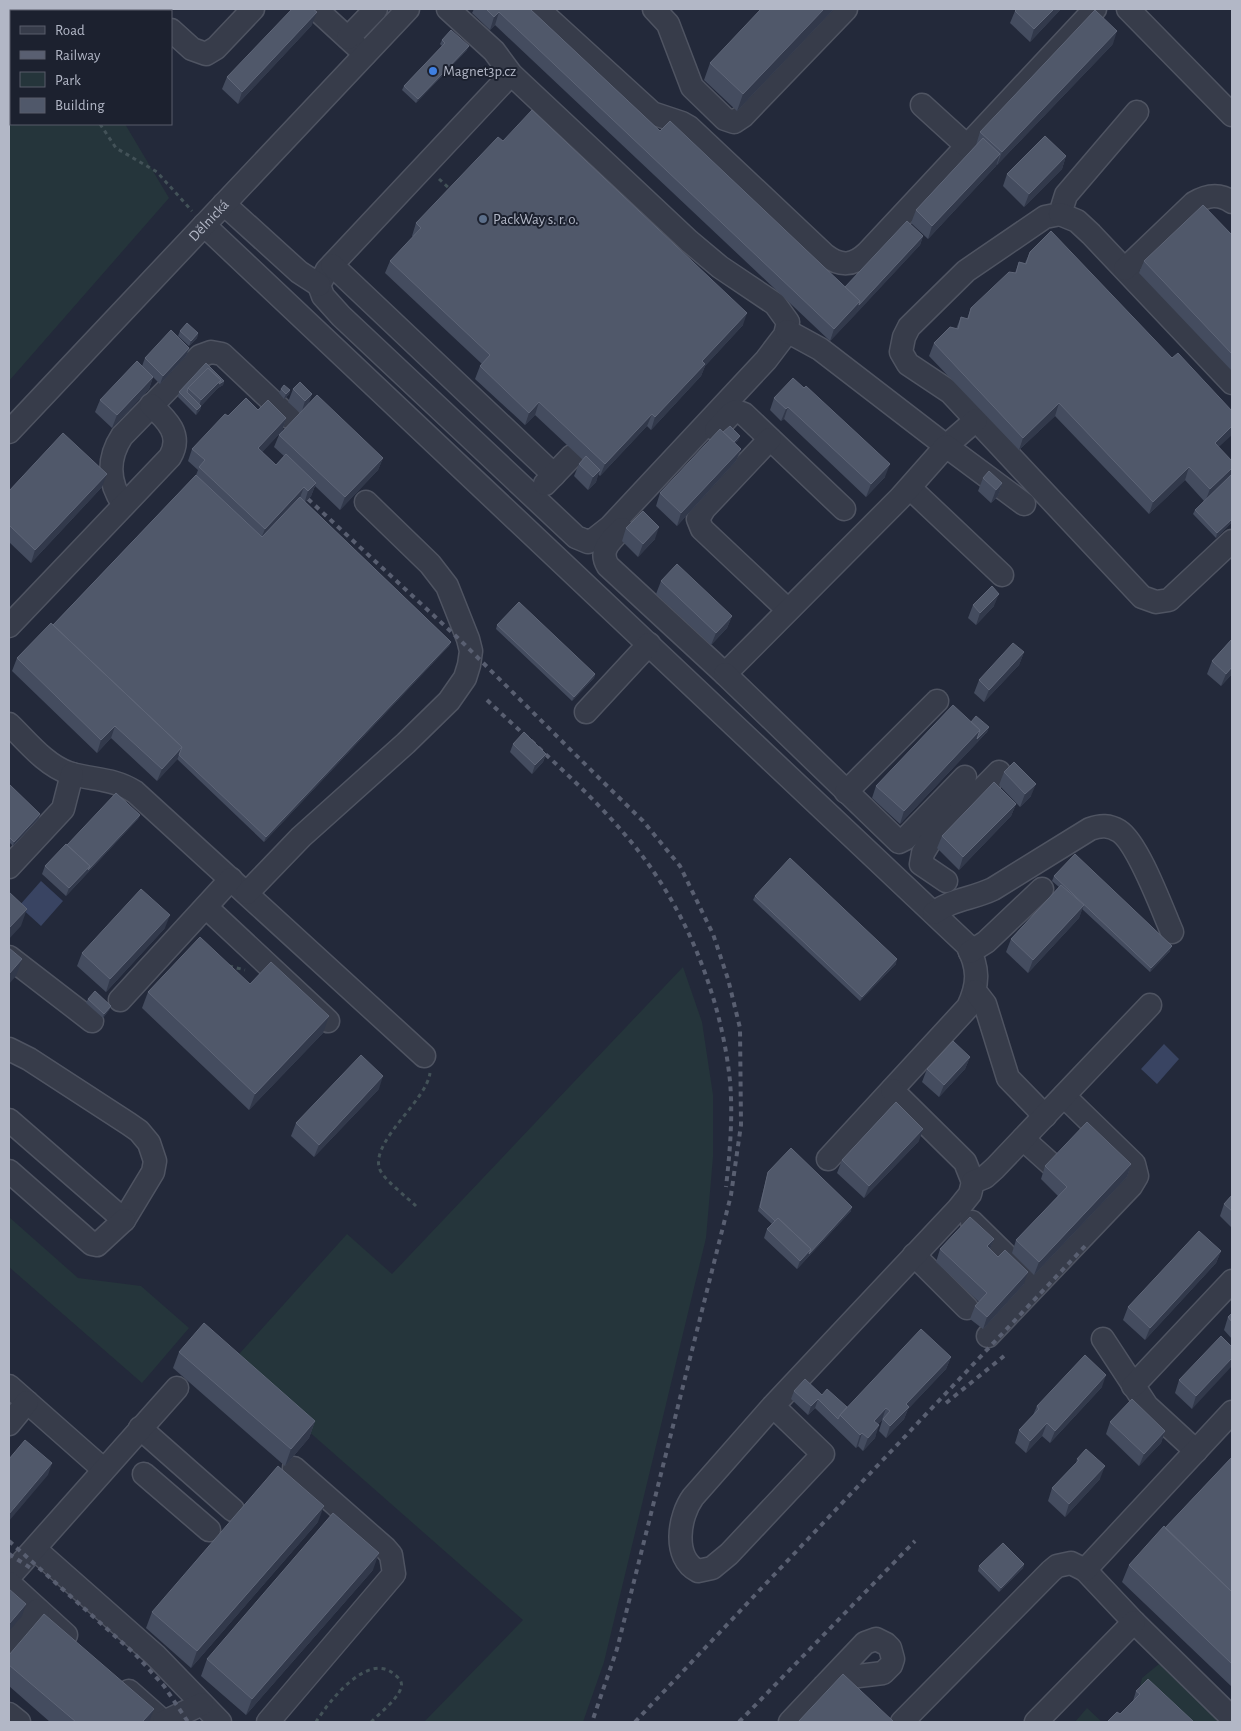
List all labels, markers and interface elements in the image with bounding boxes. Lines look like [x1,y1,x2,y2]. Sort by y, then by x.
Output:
legend [10,10,172,125]
text: Road [55,23,85,38]
text: Railway [55,48,101,63]
place label: Magnet3p.cz [443,64,516,79]
marker: Magnet3p.cz [427,65,439,77]
text: Park [55,73,81,88]
text: Building [55,98,105,113]
street label: Dělnická [186,197,232,244]
place label: PackWay s. r. o. [493,212,578,227]
marker: PackWay s. r. o. [477,213,489,225]

